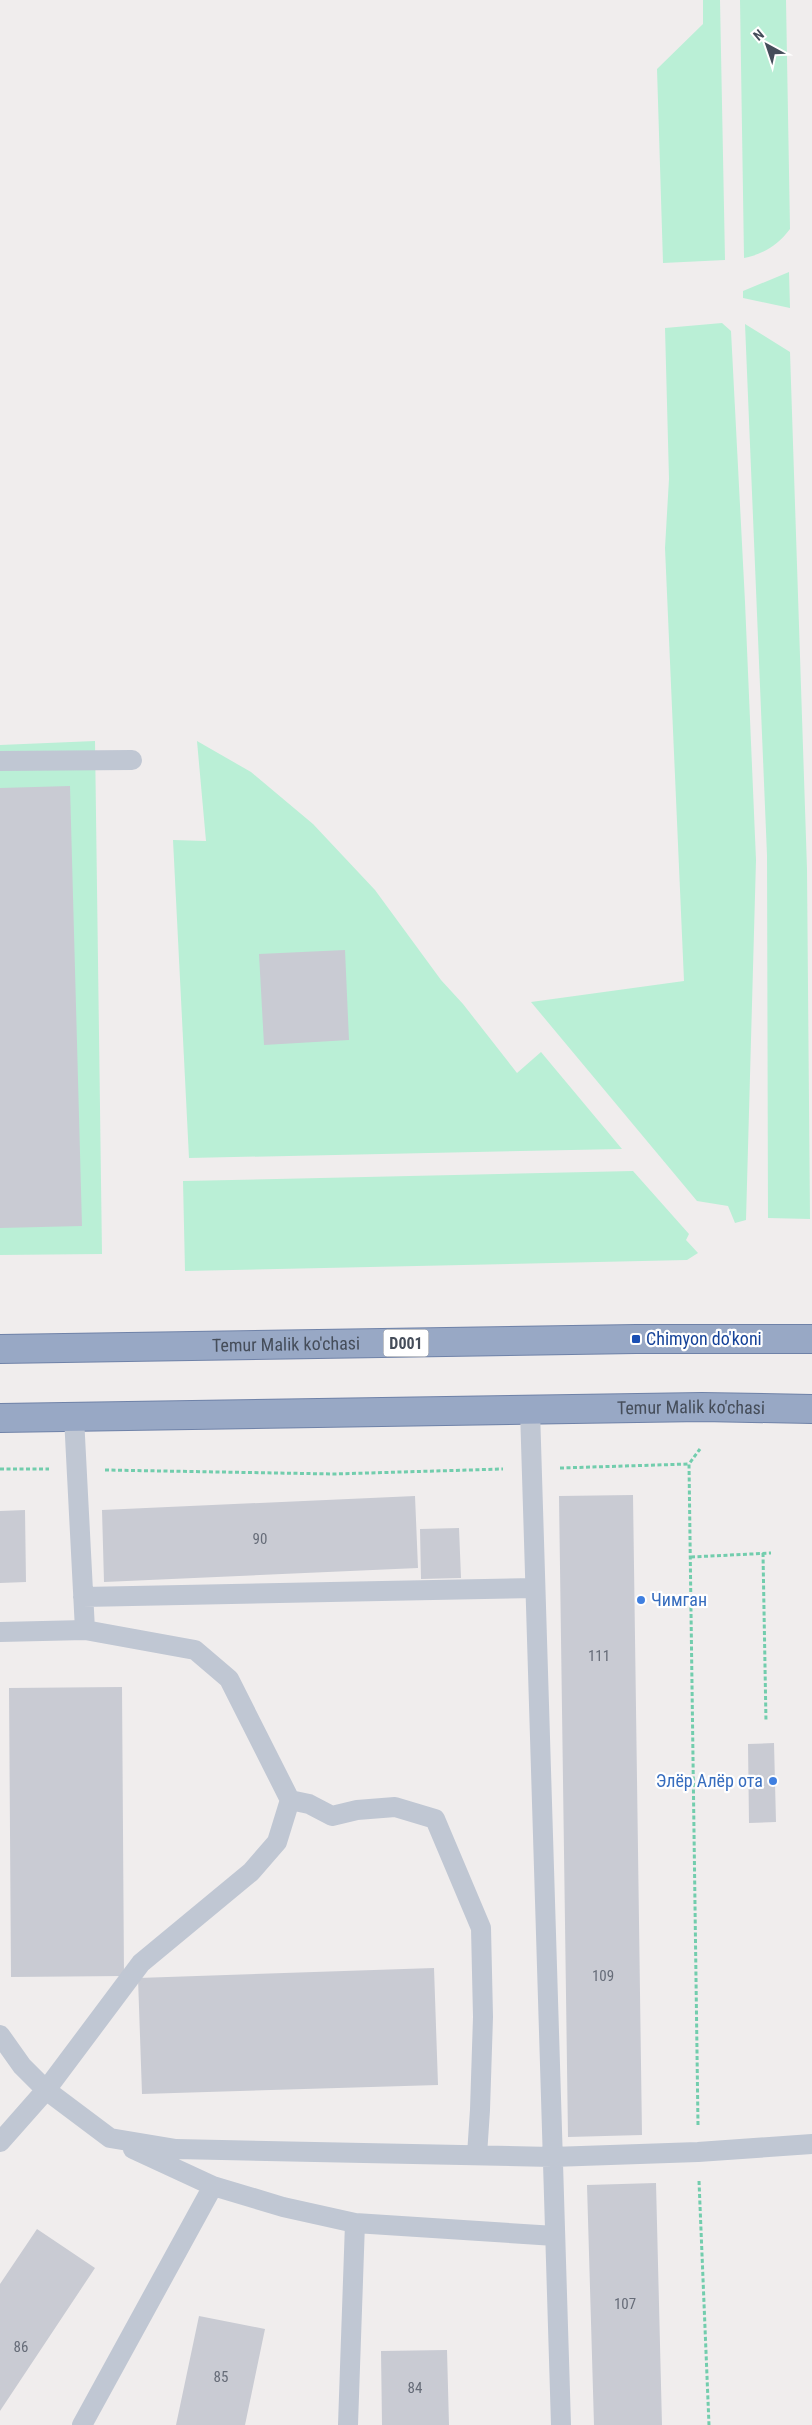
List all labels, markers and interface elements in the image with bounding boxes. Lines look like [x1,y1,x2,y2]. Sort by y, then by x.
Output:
north arrow [742,20,792,70]
text: N [750,26,767,44]
place label: Chimyon do'koni [646,1328,762,1349]
road number: D001 [384,1330,428,1356]
street label: Temur Malik ko'chasi [212,1332,360,1356]
marker: Chimyon do'koni [630,1333,642,1345]
street label: Temur Malik ko'chasi [617,1396,765,1418]
house number: 90 [253,1530,267,1548]
place label: Чимган [651,1589,707,1610]
marker: Чимган [635,1594,647,1606]
house number: 111 [588,1647,610,1665]
place label: Элёр Алёр ота [656,1770,763,1791]
marker: Элёр Алёр ота [767,1775,779,1787]
house number: 109 [592,1967,614,1985]
house number: 107 [614,2295,636,2313]
house number: 86 [14,2338,28,2356]
house number: 85 [214,2368,228,2386]
house number: 84 [408,2379,422,2397]

